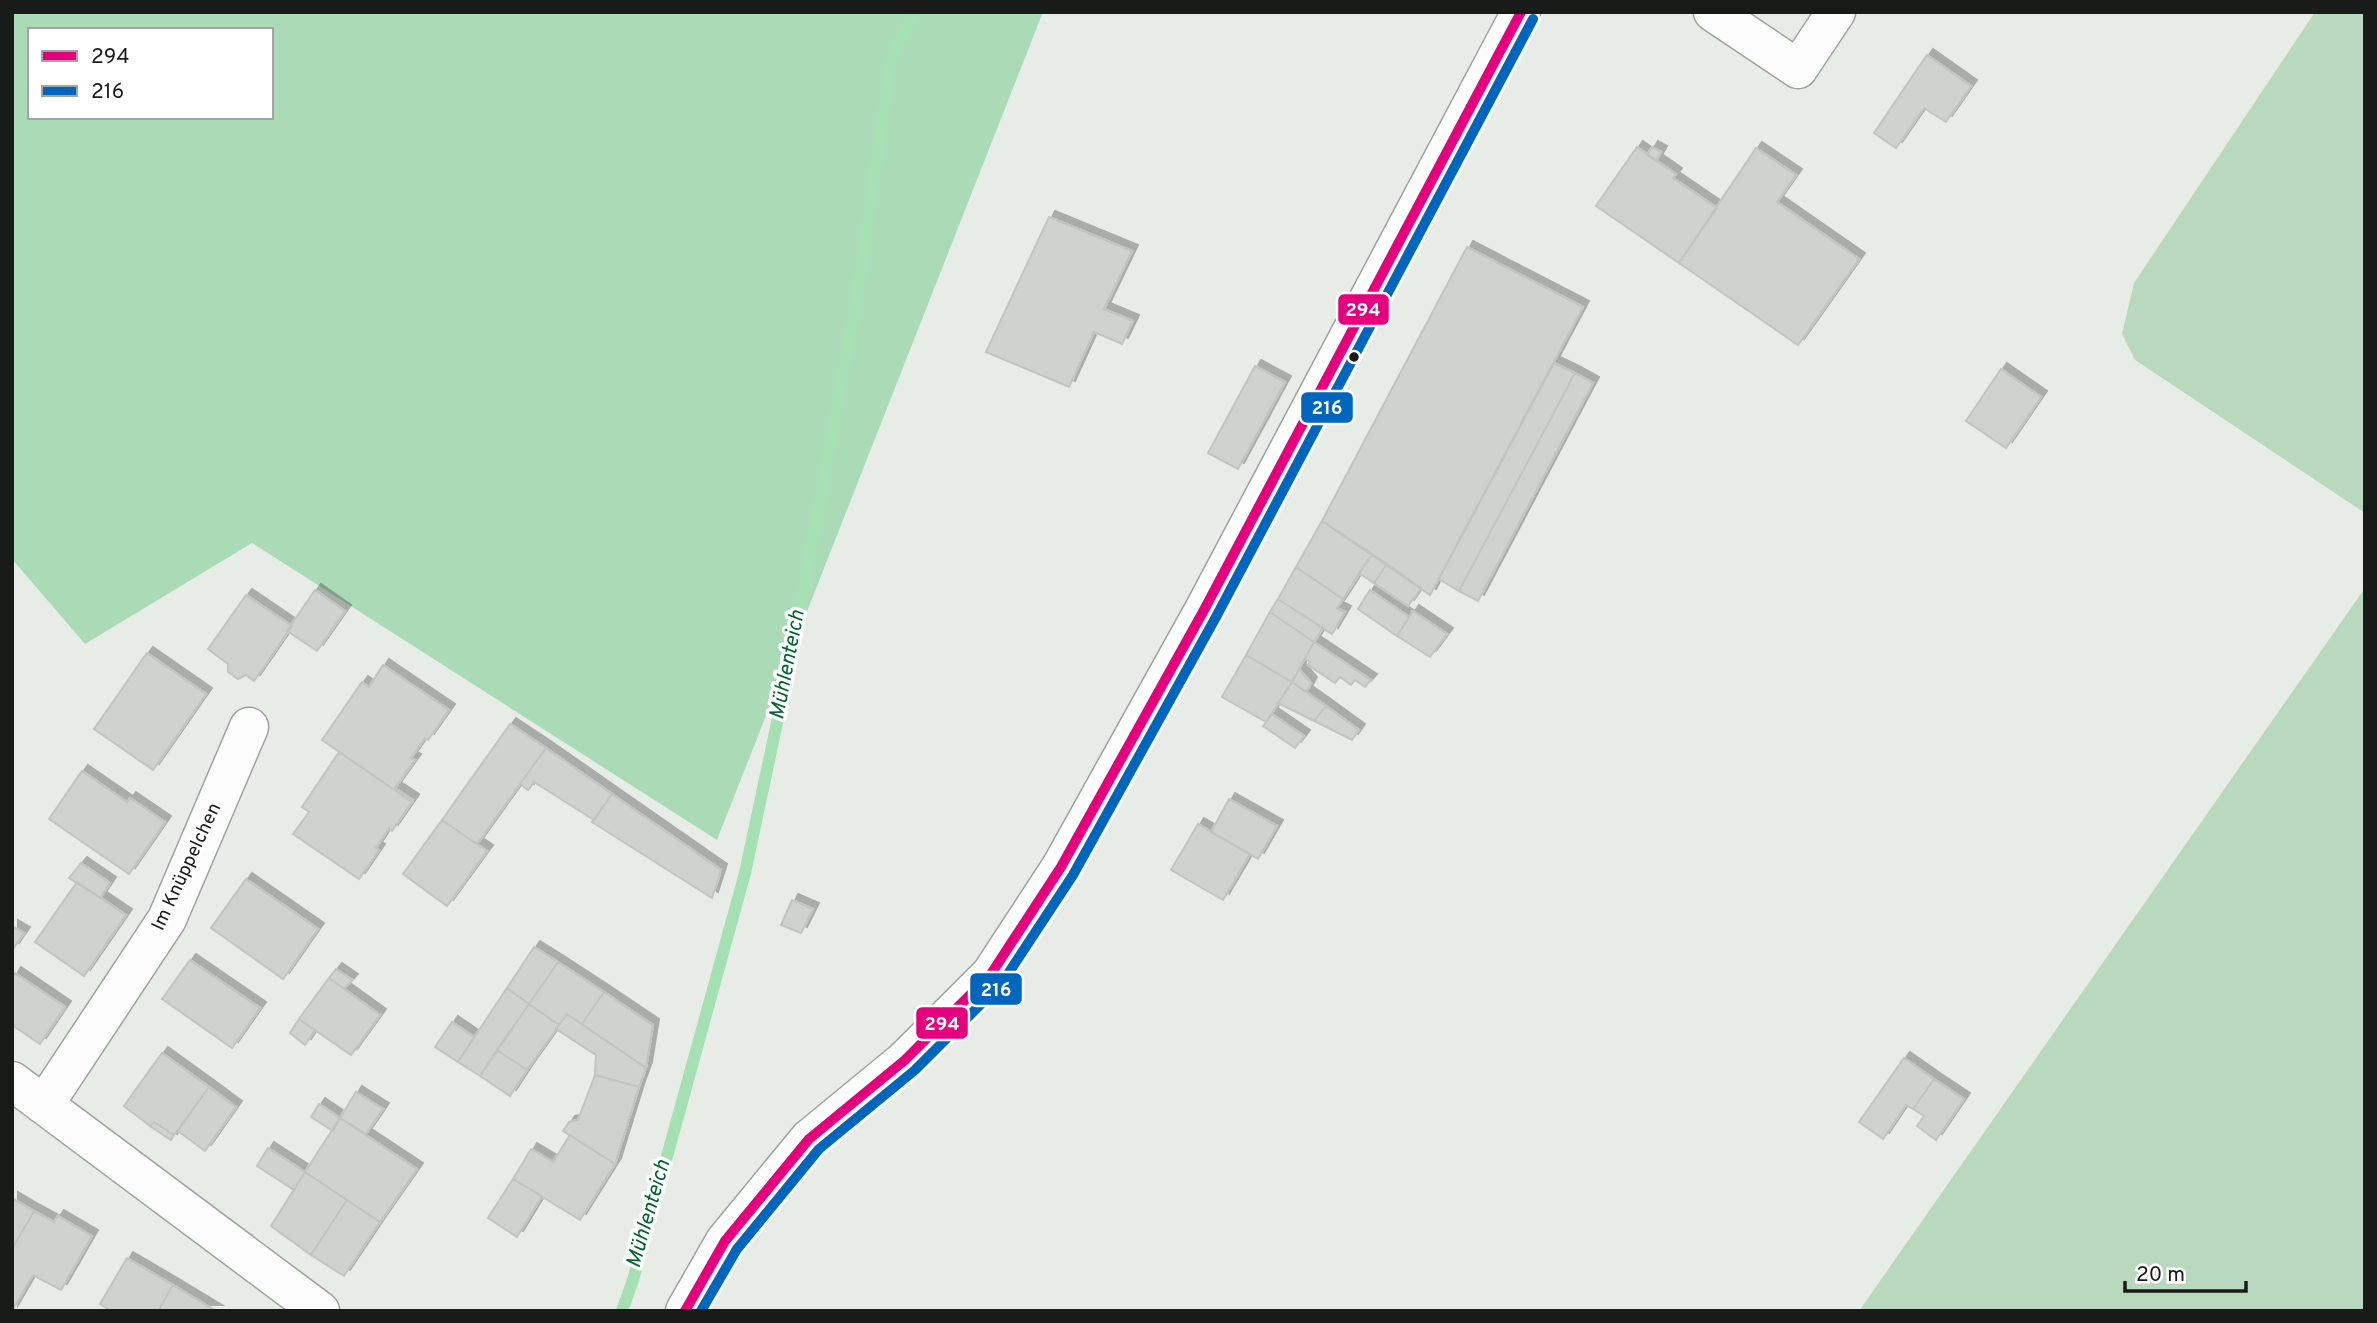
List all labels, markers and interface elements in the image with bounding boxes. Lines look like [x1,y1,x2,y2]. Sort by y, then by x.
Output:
legend [28,28,273,119]
text: 294 [91,44,129,71]
text: 216 [91,79,124,106]
line badge: 294 [1337,293,1390,326]
text: 294 [1345,299,1381,323]
unlabelled marker [1347,350,1361,364]
line badge: 216 [1300,391,1354,424]
text: 216 [1312,397,1342,421]
water label: Mühlenteich [764,607,812,722]
street label: Im Knüppelchen [147,799,227,935]
line badge: 216 [969,972,1023,1006]
text: 216 [981,979,1011,1003]
line badge: 294 [915,1006,969,1040]
text: 294 [924,1013,960,1037]
water label: Mühlenteich [621,1156,677,1271]
scale bar [2125,1250,2246,1294]
text: 20 m [2136,1262,2185,1289]

